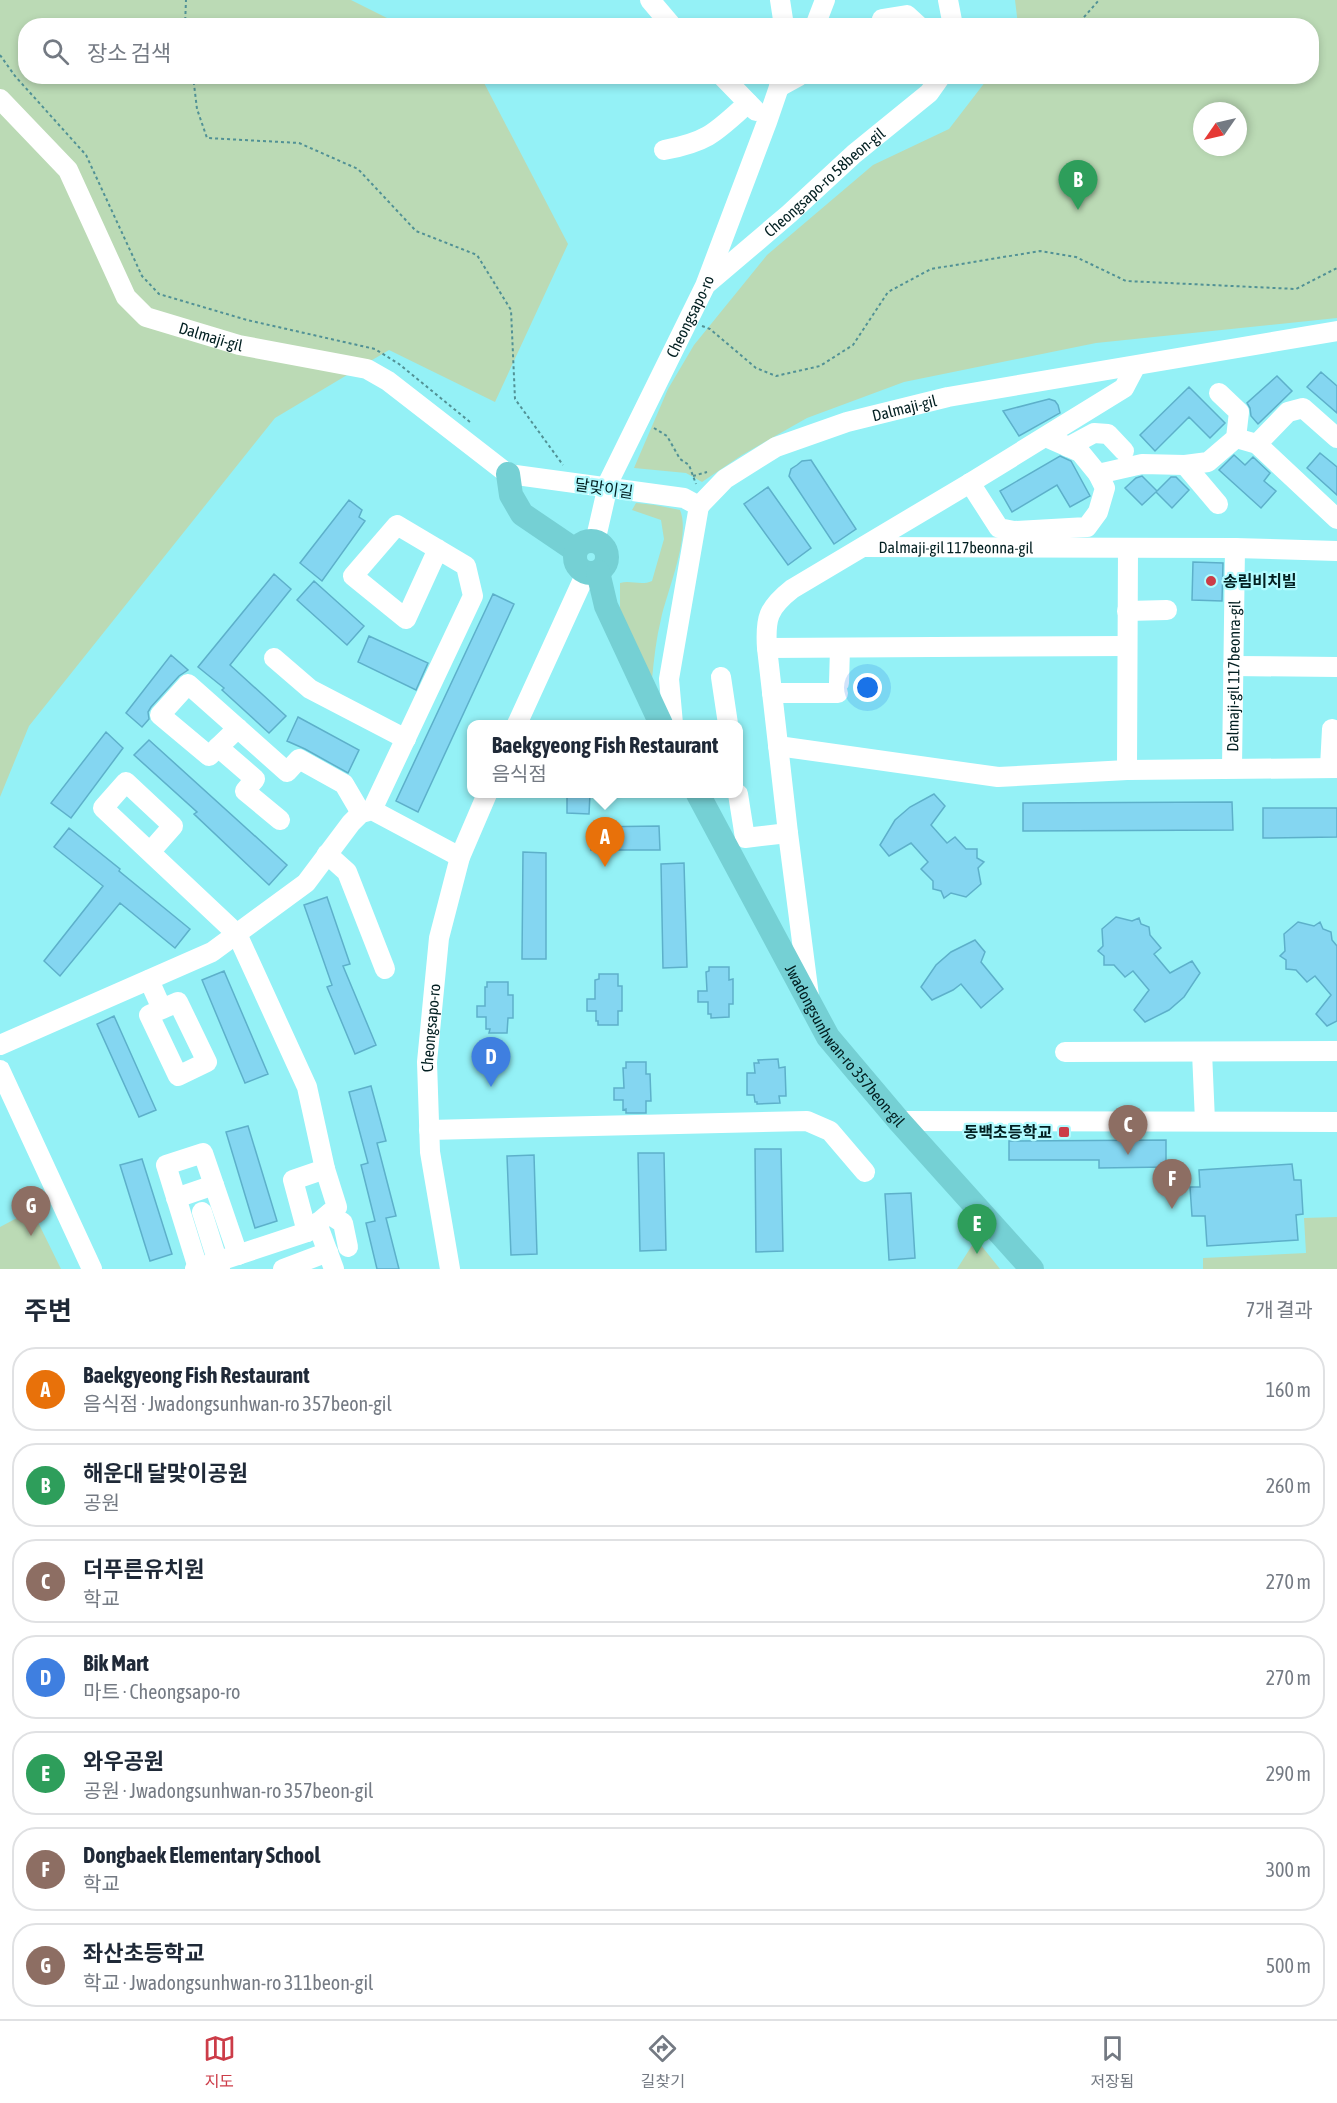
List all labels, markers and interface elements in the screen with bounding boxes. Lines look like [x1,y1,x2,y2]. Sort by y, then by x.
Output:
search box [18,18,1319,84]
icon: search [39,35,72,68]
text: 장소 검색 [87,40,171,66]
north arrow [1193,102,1247,156]
street label: Cheongsapo-ro 58beon-gil [760,123,889,240]
pin: B [1058,160,1098,210]
street label: Cheongsapo-ro [662,273,717,360]
street label: Dalmaji-gil [177,318,245,355]
street label: Dalmaji-gil [870,391,939,424]
street label: 달맞이길 [574,475,634,501]
street label: Dalmaji-gil 117beonna-gil [879,538,1034,557]
place label: 송림비치빌 [1223,572,1297,590]
marker: 송림비치빌 [1204,574,1218,588]
street label: Dalmaji-gil 117beonra-gil [1223,599,1244,752]
your location [853,673,882,702]
popup [467,720,743,798]
text: Baekgyeong Fish Restaurant [492,732,718,758]
text: 음식점 [492,762,547,785]
pin: A [586,818,624,867]
street label: Jwadongsunhwan-ro 357beon-gil [782,961,909,1131]
street label: Cheongsapo-ro [418,983,444,1072]
pin: D [472,1038,510,1087]
pin: C [1108,1106,1148,1155]
place label: 동백초등학교 [964,1123,1052,1141]
marker: 동백초등학교 [1057,1125,1071,1139]
pin: F [1152,1160,1192,1209]
pin: G [12,1186,51,1236]
pin: E [958,1204,996,1254]
text: 주변 [24,1296,72,1326]
text: 7개 결과 [1246,1298,1313,1321]
text: Baekgyeong Fish Restaurant [83,1362,310,1388]
text: A [41,1378,50,1401]
text: 160 m [1266,1378,1311,1401]
text: 음식점 · Jwadongsunhwan-ro 357beon-gil [83,1392,392,1415]
text: 해운대 달맞이공원 [83,1460,248,1486]
text: B [41,1474,50,1497]
text: 260 m [1266,1474,1311,1497]
text: 공원 [83,1491,120,1514]
text: 더푸른유치원 [83,1556,204,1582]
text: C [41,1570,50,1593]
text: 270 m [1266,1570,1311,1593]
text: 학교 [83,1587,120,1610]
text: Bik Mart [83,1650,149,1676]
text: D [40,1666,51,1689]
text: 270 m [1266,1666,1311,1689]
text: 마트 · Cheongsapo-ro [83,1680,240,1703]
text: 와우공원 [83,1748,164,1774]
text: E [41,1762,50,1785]
text: 290 m [1266,1762,1311,1785]
text: 공원 · Jwadongsunhwan-ro 357beon-gil [83,1779,373,1802]
text: Dongbaek Elementary School [83,1842,320,1868]
text: F [41,1858,50,1881]
text: 300 m [1266,1858,1311,1881]
text: 학교 [83,1872,120,1895]
text: 좌산초등학교 [83,1940,204,1966]
text: G [40,1954,51,1977]
text: 500 m [1266,1954,1311,1977]
text: 학교 · Jwadongsunhwan-ro 311beon-gil [83,1971,373,1994]
tab: 지도 [203,2032,236,2092]
tab: 길찾기 [641,2032,685,2092]
tab: 저장됨 [1090,2032,1134,2092]

